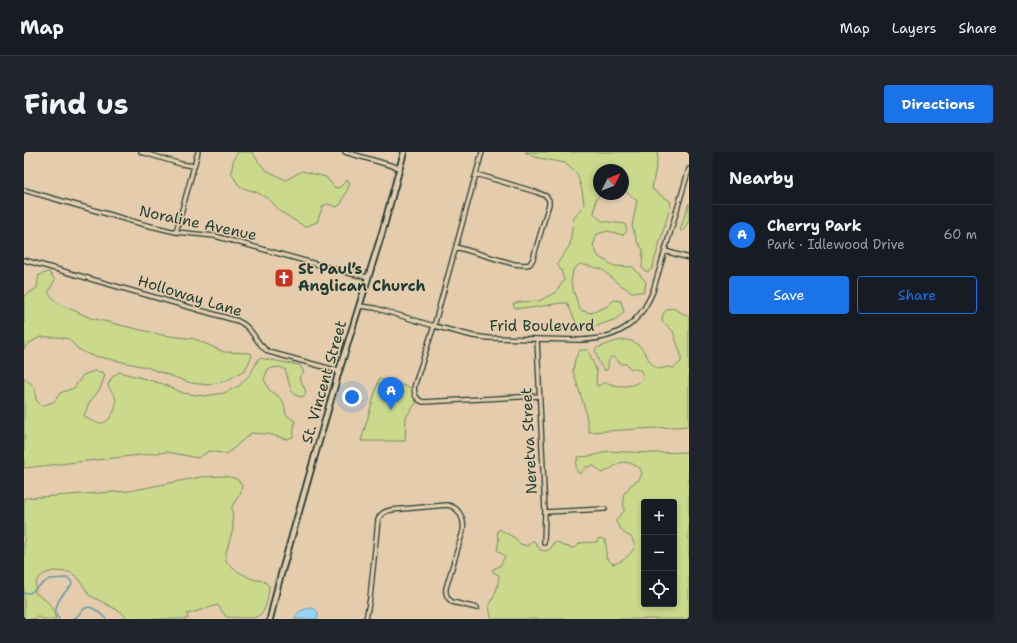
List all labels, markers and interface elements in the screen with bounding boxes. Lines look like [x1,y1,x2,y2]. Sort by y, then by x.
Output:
text: Map [20,15,64,40]
text: Map [840,19,870,37]
text: Layers [892,19,936,37]
text: Share [958,19,997,37]
text: Find us [24,85,129,123]
button: Directions [884,85,993,123]
north arrow [593,164,629,200]
text: Nearby [729,167,794,189]
street label: Noraline Avenue [137,201,259,245]
text: Cherry Park [767,216,861,236]
text: A [737,226,747,243]
text: 60 m [944,226,977,243]
text: Park · Idlewood Drive [767,236,905,253]
place label: St Paul’s Anglican Church [298,259,426,296]
church icon: St Paul’s Anglican Church [273,267,295,289]
street label: Holloway Lane [135,271,245,321]
button: Save [729,276,849,314]
button: Share [857,276,977,314]
street label: Frid Boulevard [489,316,595,336]
street label: St. Vincent Street [297,318,351,446]
pin: A [378,377,404,410]
your location [342,387,362,407]
street label: Neretva Street [516,387,542,495]
map controls [641,499,677,607]
button: + [641,499,677,535]
button: − [641,535,677,571]
button: locate [641,571,677,607]

